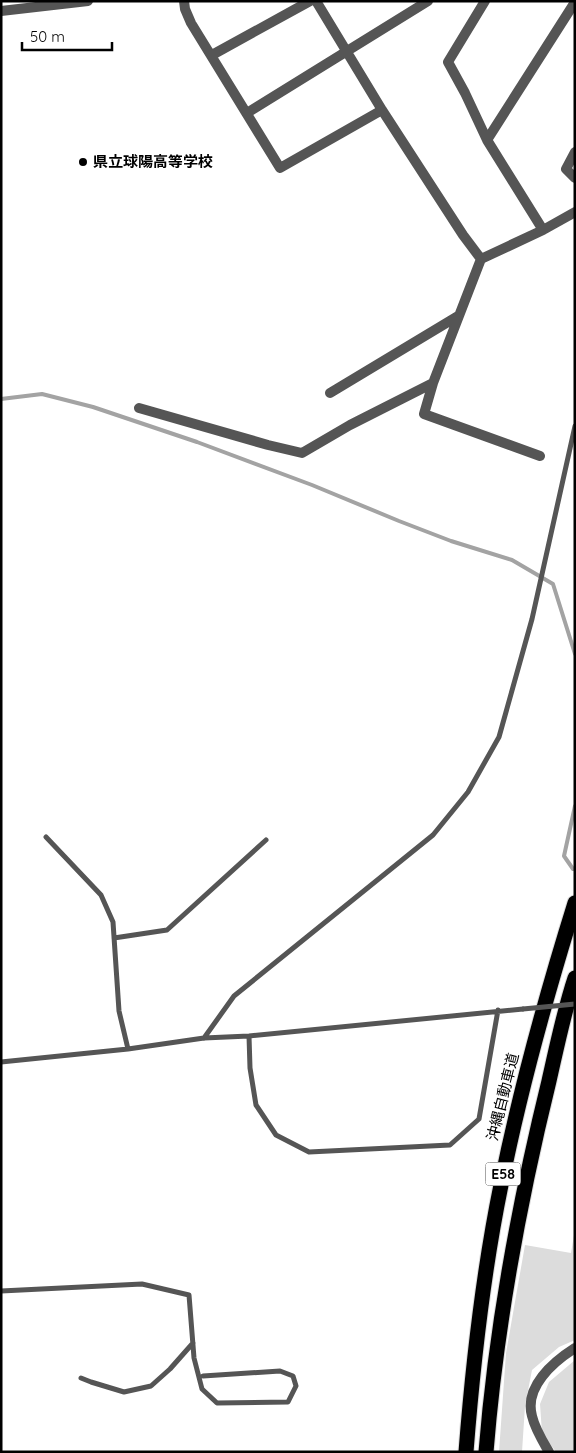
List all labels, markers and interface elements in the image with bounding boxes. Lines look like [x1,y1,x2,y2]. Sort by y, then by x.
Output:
scale bar [22,20,112,52]
text: 50 m [30,27,65,46]
place label: 県立球陽高等学校 [93,152,213,171]
marker: 県立球陽高等学校 [77,156,89,168]
street label: 沖縄自動車道 [482,1051,523,1143]
road number: E58 [486,1162,520,1186]

